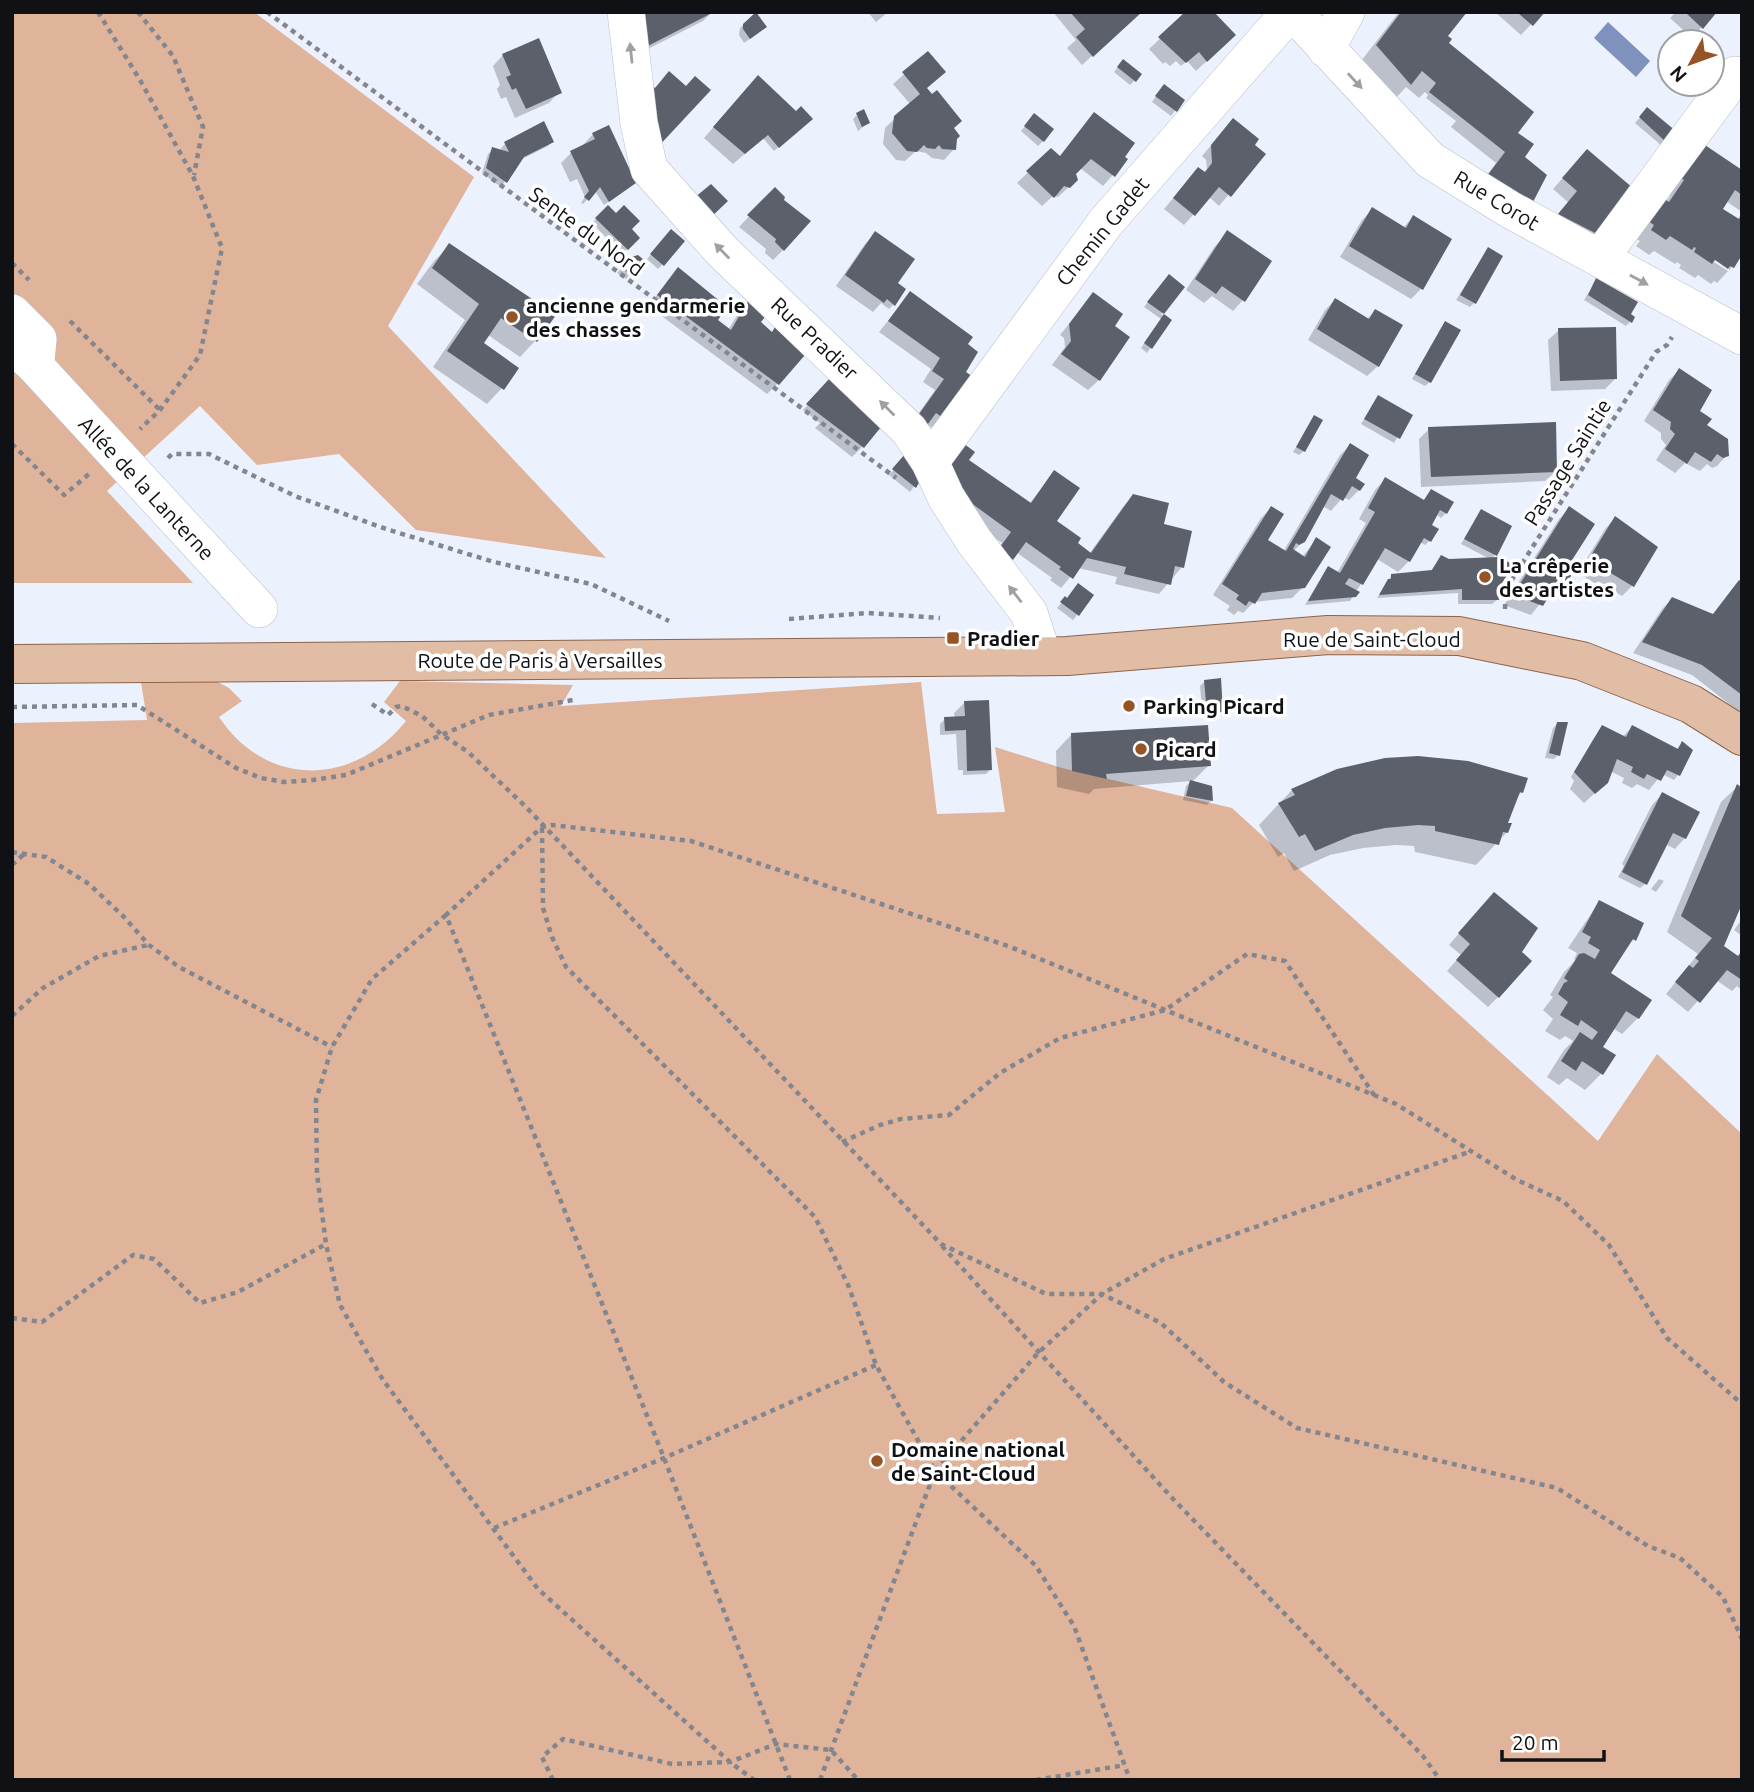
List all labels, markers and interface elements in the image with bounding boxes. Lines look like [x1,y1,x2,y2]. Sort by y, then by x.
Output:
north arrow [1656,28,1726,98]
one-way arrow [625,42,636,64]
text: N [1665,62,1691,87]
one-way arrow [1347,72,1363,89]
street label: Rue Corot [1450,165,1544,235]
street label: Chemin Gadet [1051,172,1153,290]
street label: Sente du Nord [525,181,649,281]
one-way arrow [715,243,731,260]
one-way arrow [1629,274,1649,286]
street label: Rue Pradier [767,292,863,384]
place label: ancienne gendarmerie des chasses [526,293,746,341]
marker: ancienne gendarmerie des chasses [504,309,520,325]
street label: Passage Saintie [1519,394,1615,530]
one-way arrow [879,400,895,416]
street label: Allée de la Lanterne [74,411,220,565]
place label: La crêperie des artistes [1499,553,1614,601]
marker: La crêperie des artistes [1477,569,1493,585]
one-way arrow [1008,586,1023,604]
place label: Pradier [967,626,1040,650]
street label: Rue de Saint-Cloud [1283,627,1461,651]
marker: Pradier [945,630,961,646]
street label: Route de Paris à Versailles [417,648,663,672]
place label: Parking Picard [1143,694,1285,718]
marker: Parking Picard [1121,698,1137,714]
place label: Picard [1155,737,1216,761]
marker: Picard [1133,741,1149,757]
place label: Domaine national de Saint-Cloud [891,1437,1065,1485]
marker: Domaine national de Saint-Cloud [869,1453,885,1469]
scale bar [1502,1718,1604,1762]
text: 20 m [1512,1730,1559,1754]

